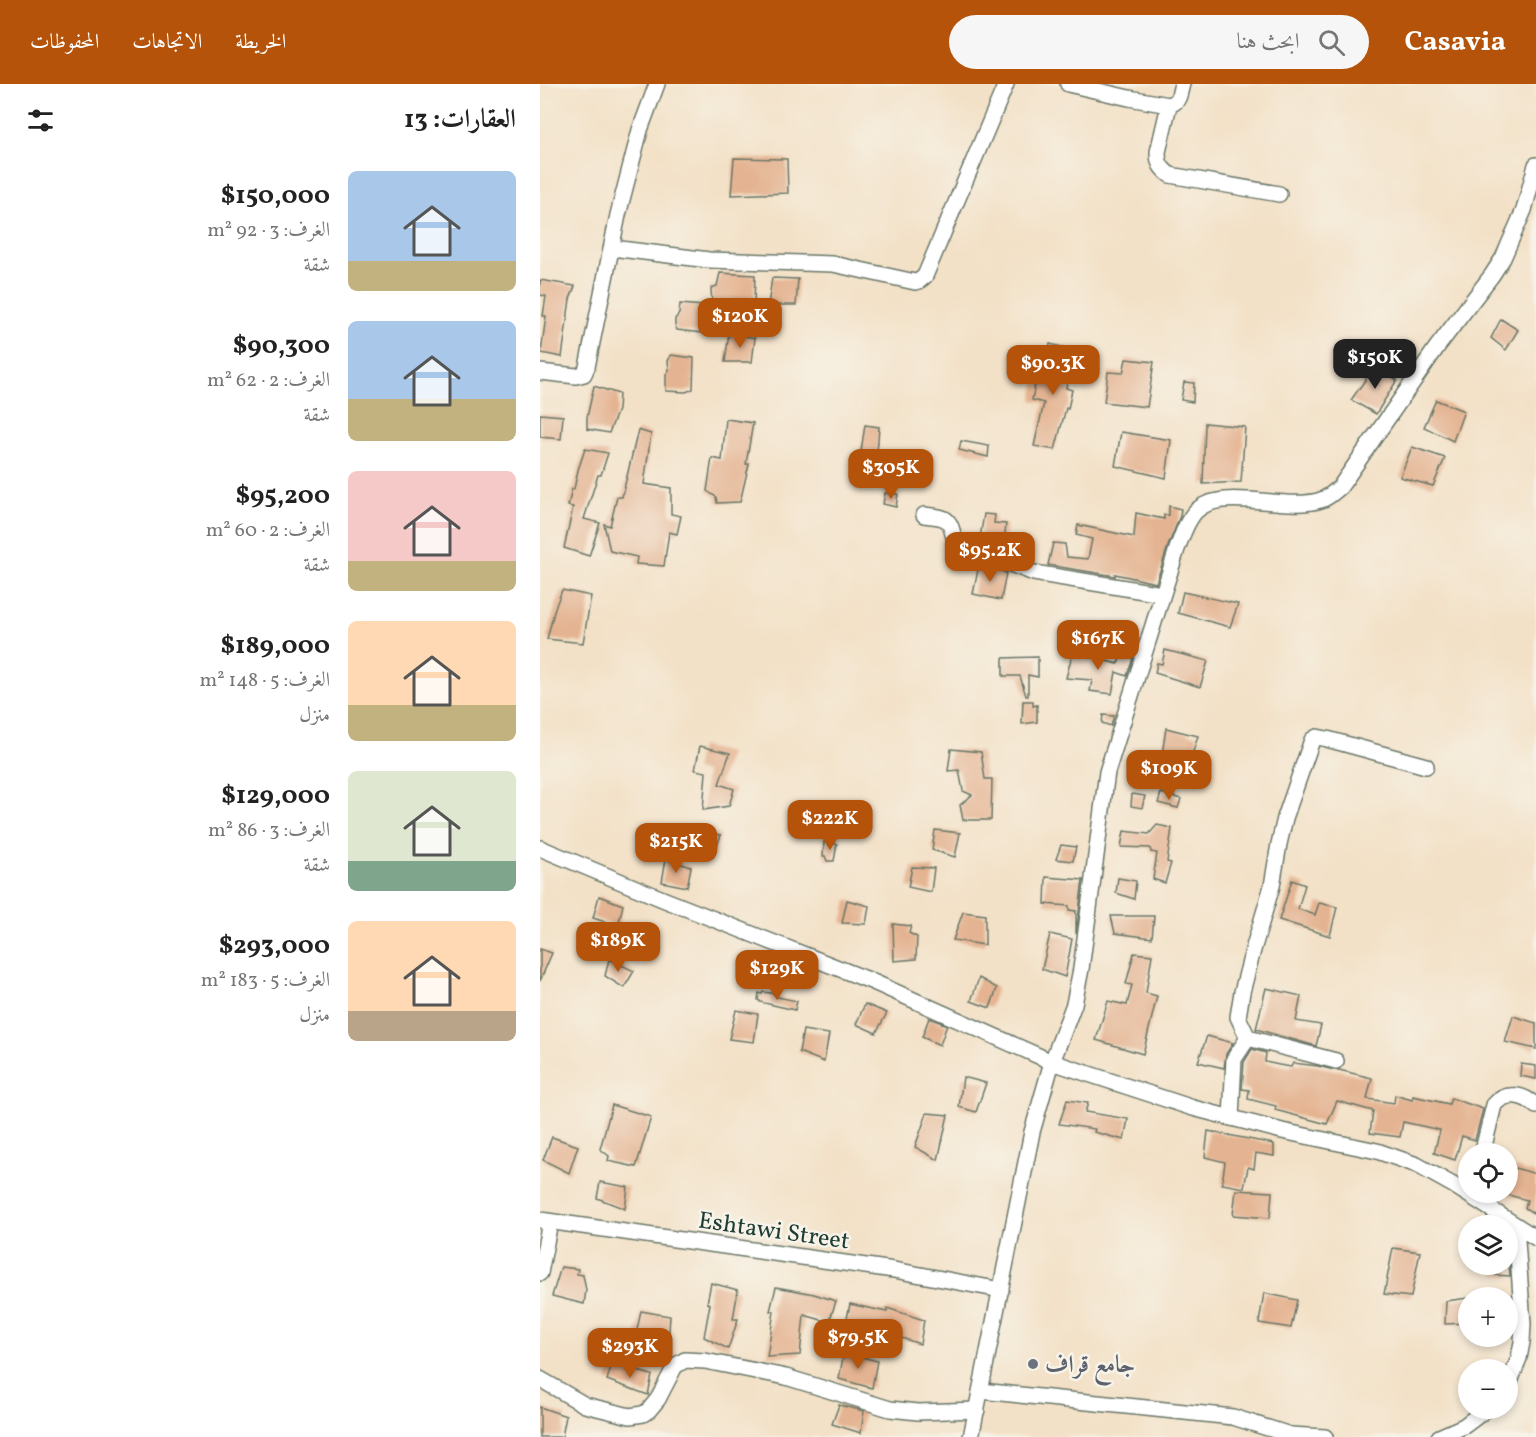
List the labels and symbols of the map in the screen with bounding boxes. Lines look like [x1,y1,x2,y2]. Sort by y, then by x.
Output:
pin: $120K [698,298,782,349]
pin: $150K [1333,339,1417,390]
pin: $90.3K [1004,345,1102,396]
pin: $305K [849,449,933,500]
pin: $95.2K [941,532,1039,583]
pin: $167K [1056,620,1140,671]
pin: $109K [1127,750,1211,801]
pin: $222K [788,800,872,851]
pin: $215K [634,823,718,874]
pin: $189K [576,922,660,973]
pin: $129K [735,950,819,1001]
street label: Eshtawi Street [696,1205,851,1259]
pin: $79.5K [809,1319,907,1370]
pin: $293K [588,1328,672,1379]
place label: جامع قراف [1045,1349,1135,1386]
marker: جامع قراف [1026,1357,1040,1371]

